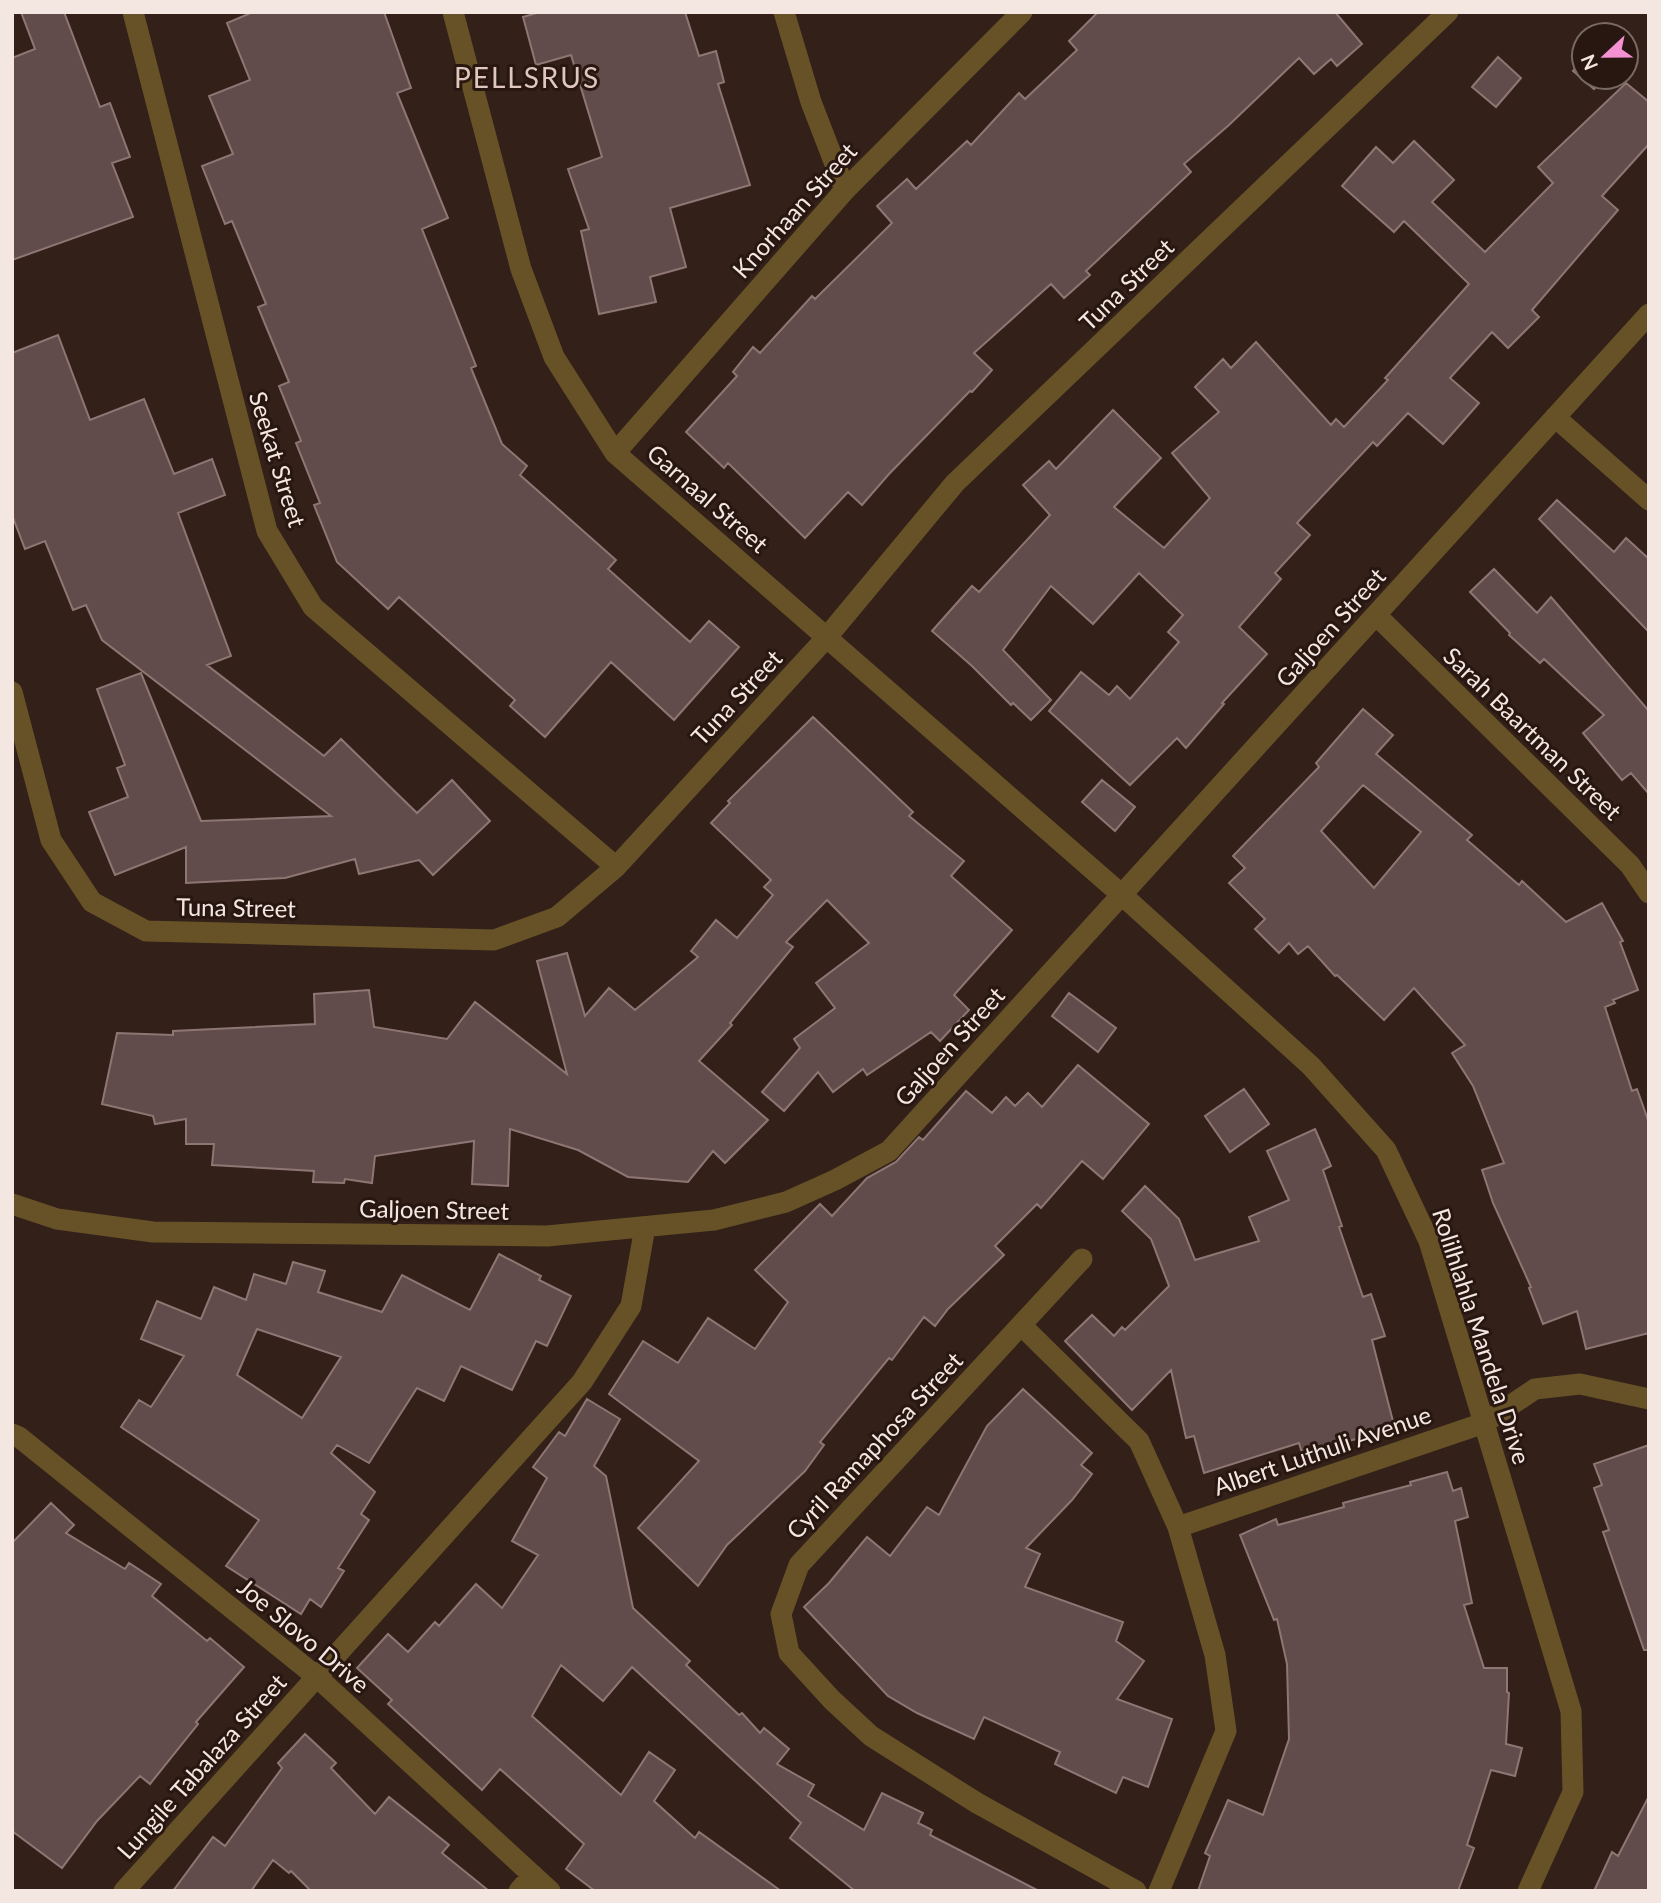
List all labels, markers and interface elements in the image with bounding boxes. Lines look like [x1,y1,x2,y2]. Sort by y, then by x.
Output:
north arrow [1570,21,1640,91]
text: N [1575,51,1602,74]
district label: PELLSRUS [454,60,600,94]
street label: Knorhaan Street [726,136,862,283]
street label: Tuna Street [1073,232,1179,336]
street label: Seekat Street [244,388,312,531]
street label: Garnaal Street [642,438,775,559]
street label: Galjoen Street [1269,561,1391,692]
street label: Sarah Baartman Street [1438,641,1628,826]
street label: Tuna Street [685,643,788,751]
street label: Tuna Street [176,891,296,923]
street label: Galjoen Street [888,980,1010,1111]
street label: Galjoen Street [359,1193,510,1225]
street label: Rolilhlahla Mandela Drive [1427,1204,1537,1468]
street label: Cyril Ramaphosa Street [780,1345,968,1544]
street label: Albert Luthuli Avenue [1209,1399,1435,1501]
street label: Joe Slovo Drive [232,1572,376,1698]
street label: Lungile Tabalaza Street [110,1667,292,1864]

